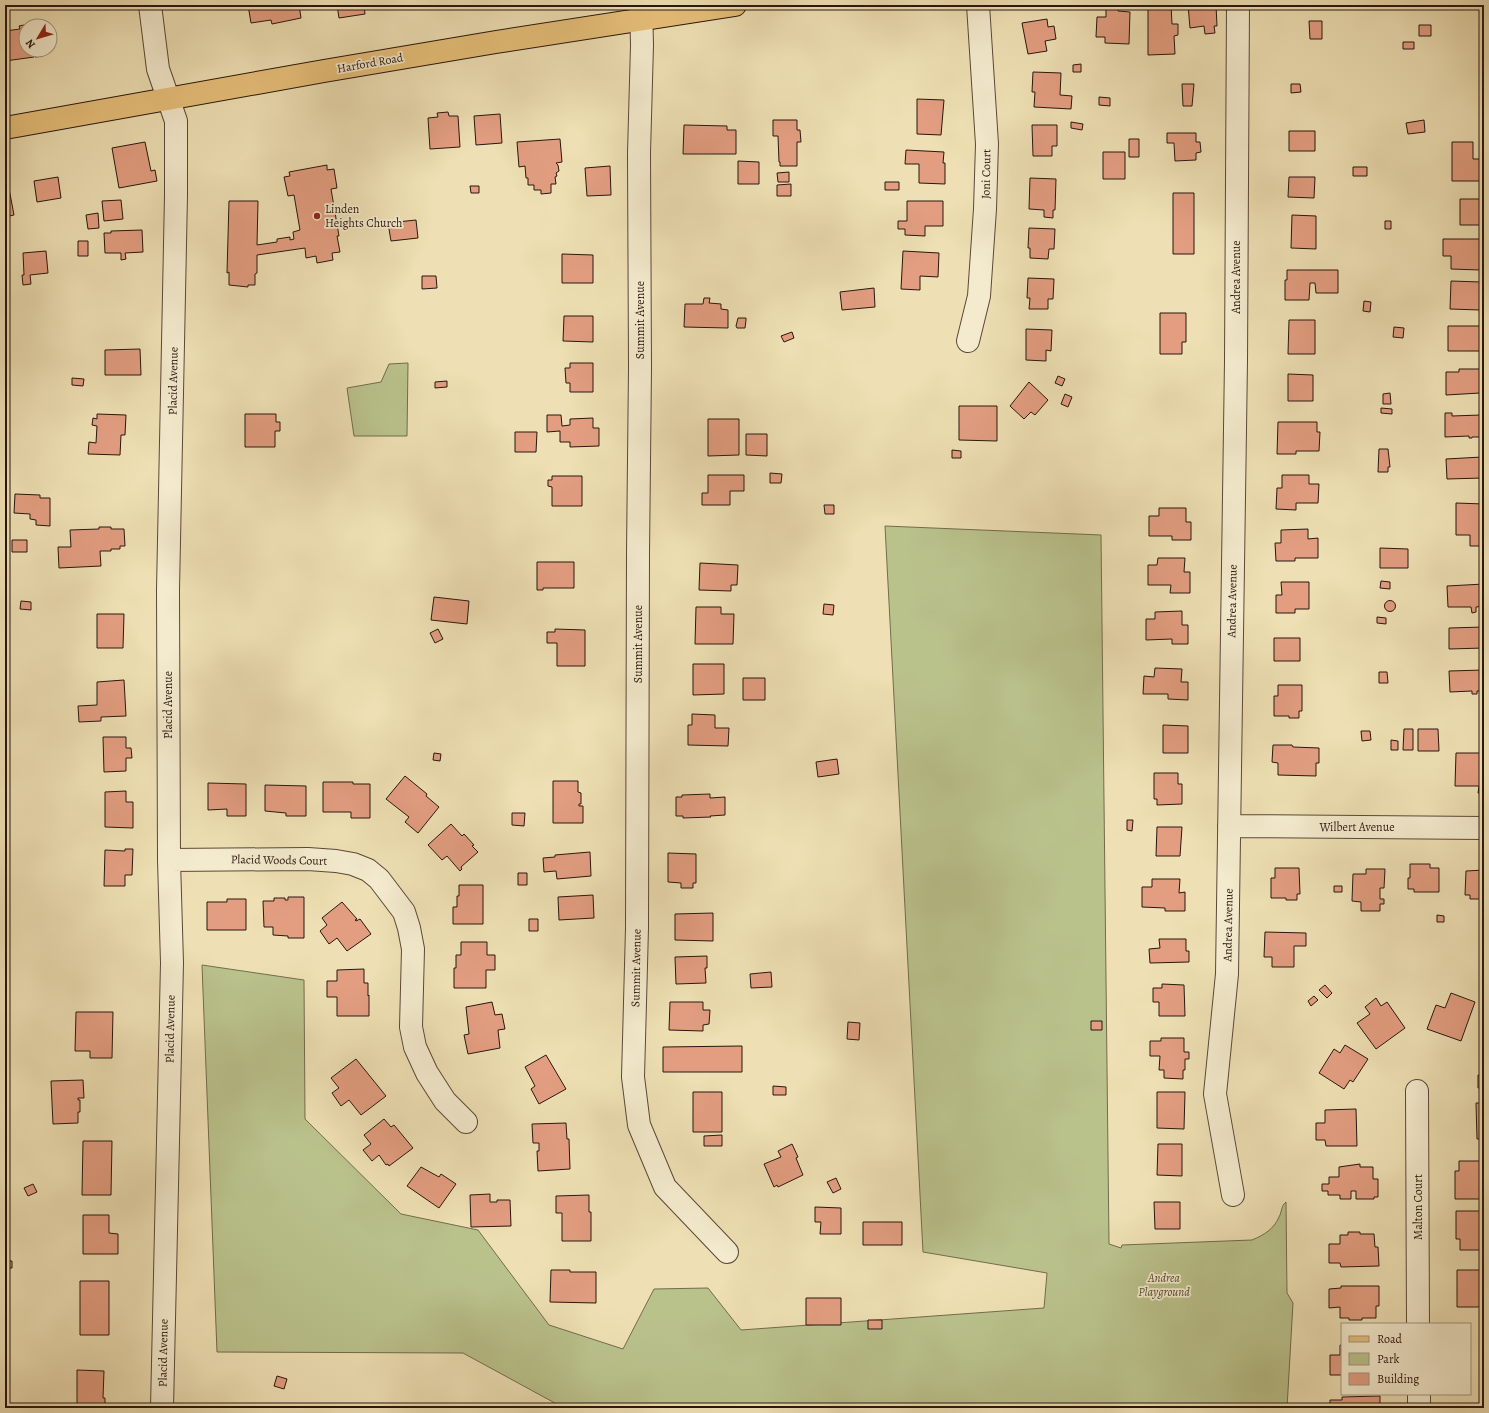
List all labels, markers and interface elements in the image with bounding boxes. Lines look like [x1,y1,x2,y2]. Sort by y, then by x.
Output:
north arrow [18,18,58,58]
text: N [22,36,39,52]
street label: Harford Road [336,49,405,77]
street label: Joni Court [978,149,994,199]
place label: Linden Heights Church [325,201,403,231]
marker: Linden Heights Church [312,211,322,221]
street label: Andrea Avenue [1228,240,1244,315]
street label: Summit Avenue [632,281,648,359]
street label: Placid Avenue [164,347,182,415]
street label: Andrea Avenue [1223,564,1241,639]
street label: Summit Avenue [630,605,646,683]
street label: Placid Avenue [160,671,176,739]
street label: Wilbert Avenue [1318,819,1395,835]
street label: Placid Woods Court [231,851,327,869]
street label: Andrea Avenue [1219,888,1237,963]
street label: Summit Avenue [627,929,645,1007]
street label: Placid Avenue [161,995,179,1063]
street label: Malton Court [1410,1174,1426,1240]
park label: Andrea Playground [1138,1270,1190,1300]
street label: Placid Avenue [154,1319,172,1387]
legend [1341,1323,1471,1395]
text: Road [1377,1331,1403,1347]
text: Park [1377,1351,1400,1367]
text: Building [1377,1371,1419,1387]

